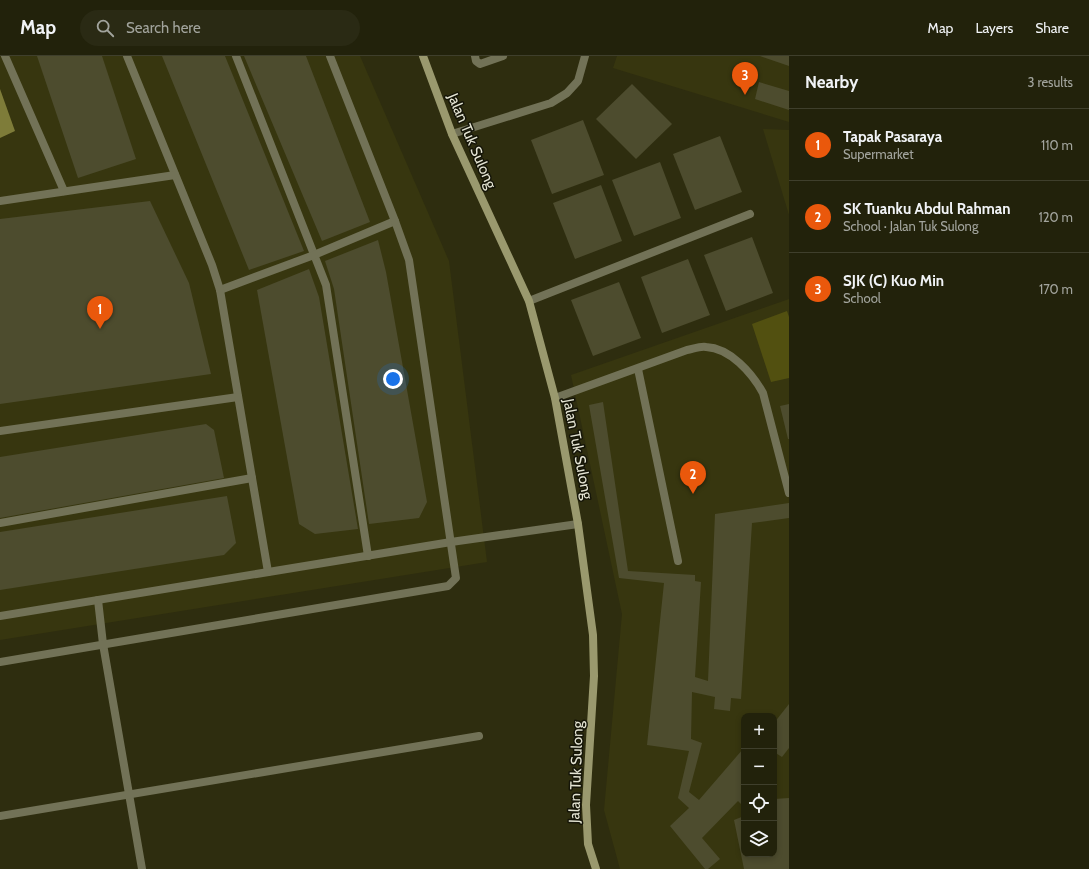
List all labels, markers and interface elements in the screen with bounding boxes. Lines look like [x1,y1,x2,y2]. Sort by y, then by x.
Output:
search box [80,10,360,46]
text: Map [20,16,56,39]
icon: search [94,17,116,39]
text: Search here [126,19,201,37]
text: Map [928,19,953,37]
text: Layers [975,19,1013,37]
text: Share [1035,19,1069,37]
pin: 3 [732,62,758,95]
text: Nearby [805,72,858,92]
text: 3 results [1027,74,1073,90]
street label: Jalan Tuk Sulong [443,90,500,192]
text: Tapak Pasaraya [843,128,942,146]
text: 1 [816,137,820,153]
text: 110 m [1041,137,1073,153]
text: Supermarket [843,146,914,162]
text: SK Tuanku Abdul Rahman [843,200,1010,218]
text: 2 [815,209,821,225]
text: 120 m [1039,209,1073,225]
text: School · Jalan Tuk Sulong [843,218,978,234]
text: SJK (C) Kuo Min [843,272,944,290]
text: 3 [814,281,822,297]
text: 170 m [1039,281,1073,297]
text: School [843,290,881,306]
pin: 1 [87,296,113,329]
your location [383,369,403,389]
street label: Jalan Tuk Sulong [559,396,597,501]
pin: 2 [680,461,706,494]
map controls [741,713,777,857]
button: + [741,713,777,749]
street label: Jalan Tuk Sulong [565,720,587,824]
button: − [741,749,777,785]
button: locate [741,785,777,821]
button: layers [741,821,777,857]

